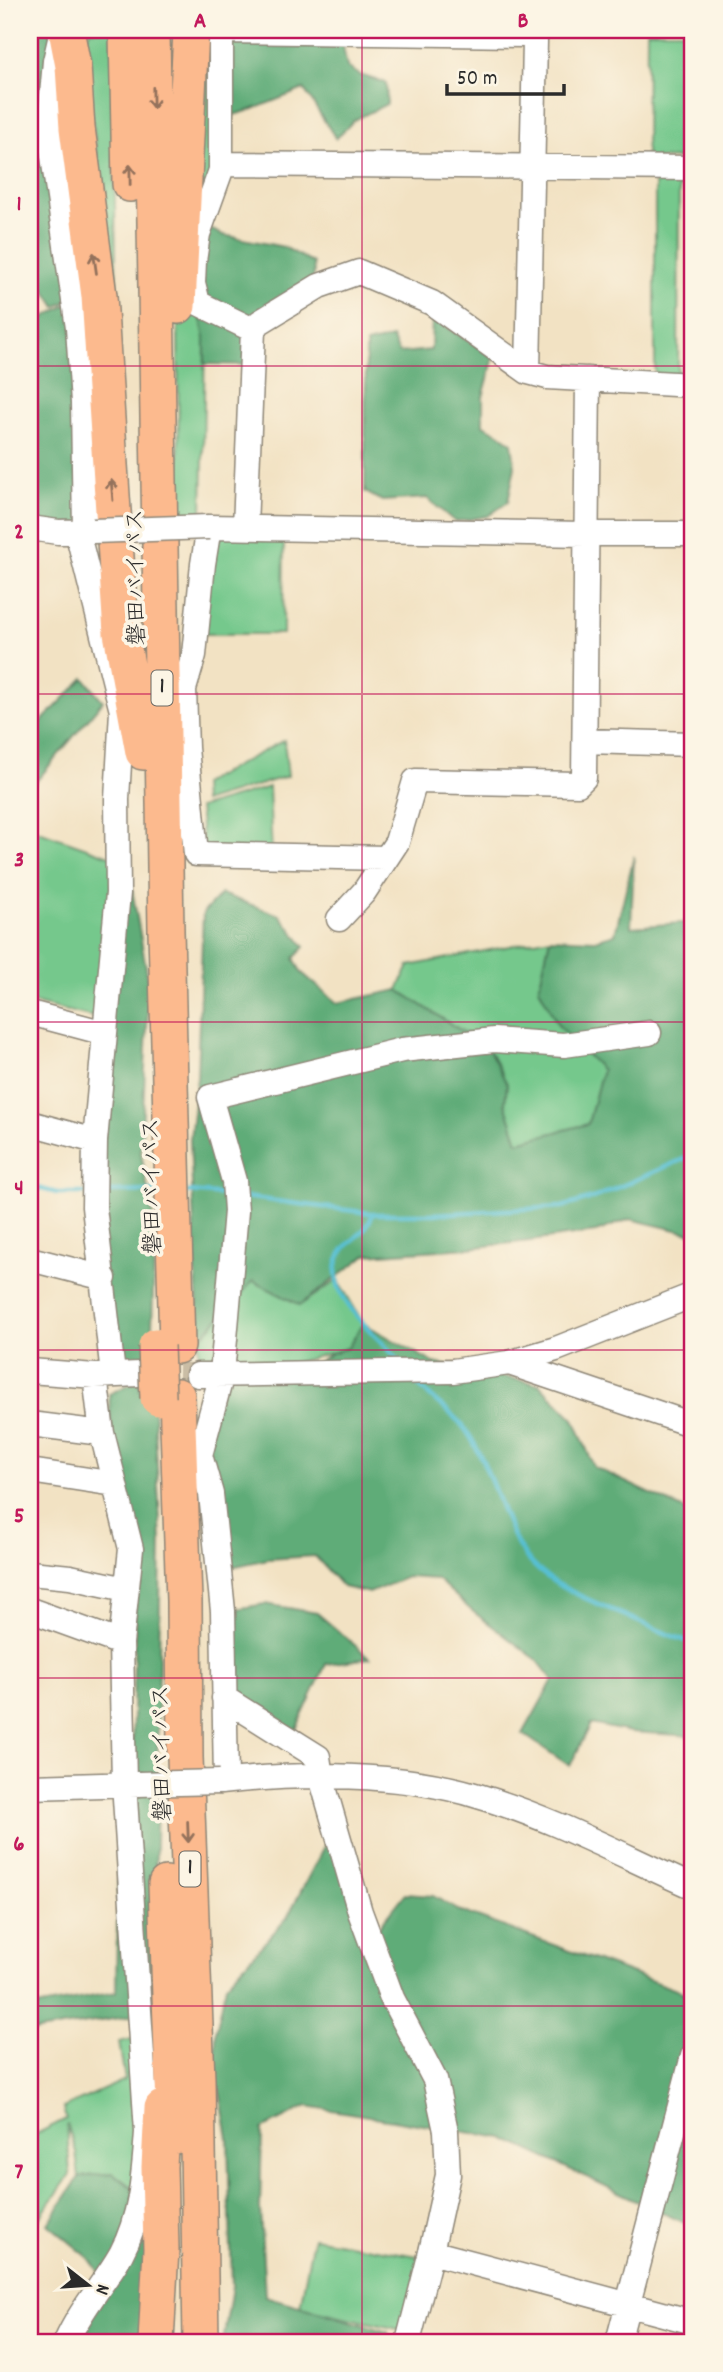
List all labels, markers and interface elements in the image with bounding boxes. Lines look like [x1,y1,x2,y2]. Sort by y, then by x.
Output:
text: A [194,6,206,39]
text: B [518,6,529,39]
scale bar [447,52,564,96]
text: 50 m [457,65,497,95]
one-way arrow [146,86,160,109]
one-way arrow [123,164,137,187]
text: 1 [16,189,22,222]
one-way arrow [88,252,101,275]
one-way arrow [105,479,118,502]
street label: 磐田バイパス [120,508,156,646]
text: 2 [14,517,24,550]
road number: 1 [152,670,172,706]
text: 3 [14,845,24,878]
street label: 磐田バイパス [136,1117,172,1255]
text: 4 [14,1173,24,1206]
text: 5 [14,1501,24,1534]
street label: 磐田バイパス [146,1684,182,1822]
one-way arrow [182,1820,195,1843]
text: 6 [13,1829,25,1862]
road number: 1 [180,1852,200,1886]
text: 7 [15,2157,24,2190]
north arrow [52,2250,122,2320]
text: N [87,2281,115,2297]

